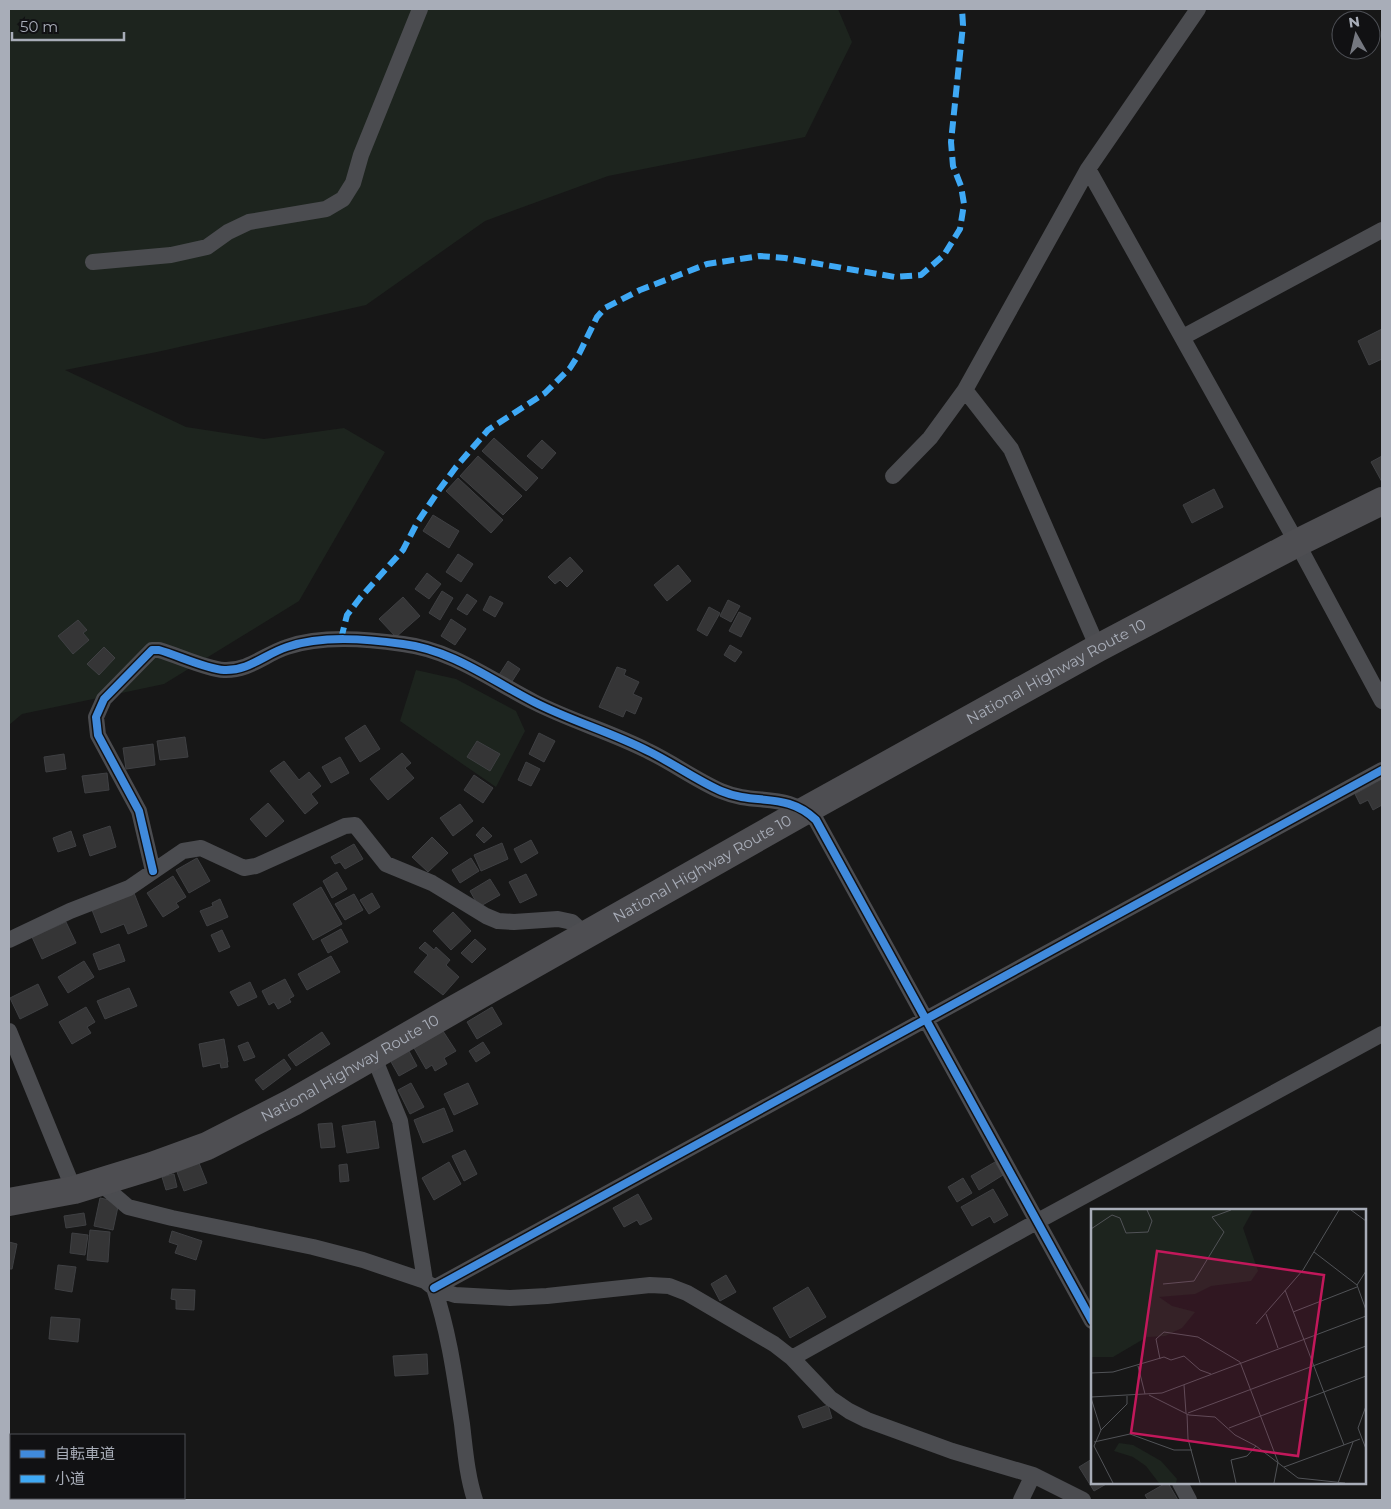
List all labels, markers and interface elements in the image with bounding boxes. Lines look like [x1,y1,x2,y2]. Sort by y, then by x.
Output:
scale bar [12,10,125,42]
north arrow [1331,10,1381,60]
text: N [1347,12,1361,32]
text: 50 m [20,17,58,36]
street label: National Highway Route 10 [963,614,1149,728]
street label: National Highway Route 10 [609,810,795,926]
street label: National Highway Route 10 [257,1010,443,1126]
inset map [1091,1209,1366,1484]
legend [10,1434,185,1499]
text: 自転車道 [55,1444,115,1463]
text: 小道 [55,1469,85,1488]

